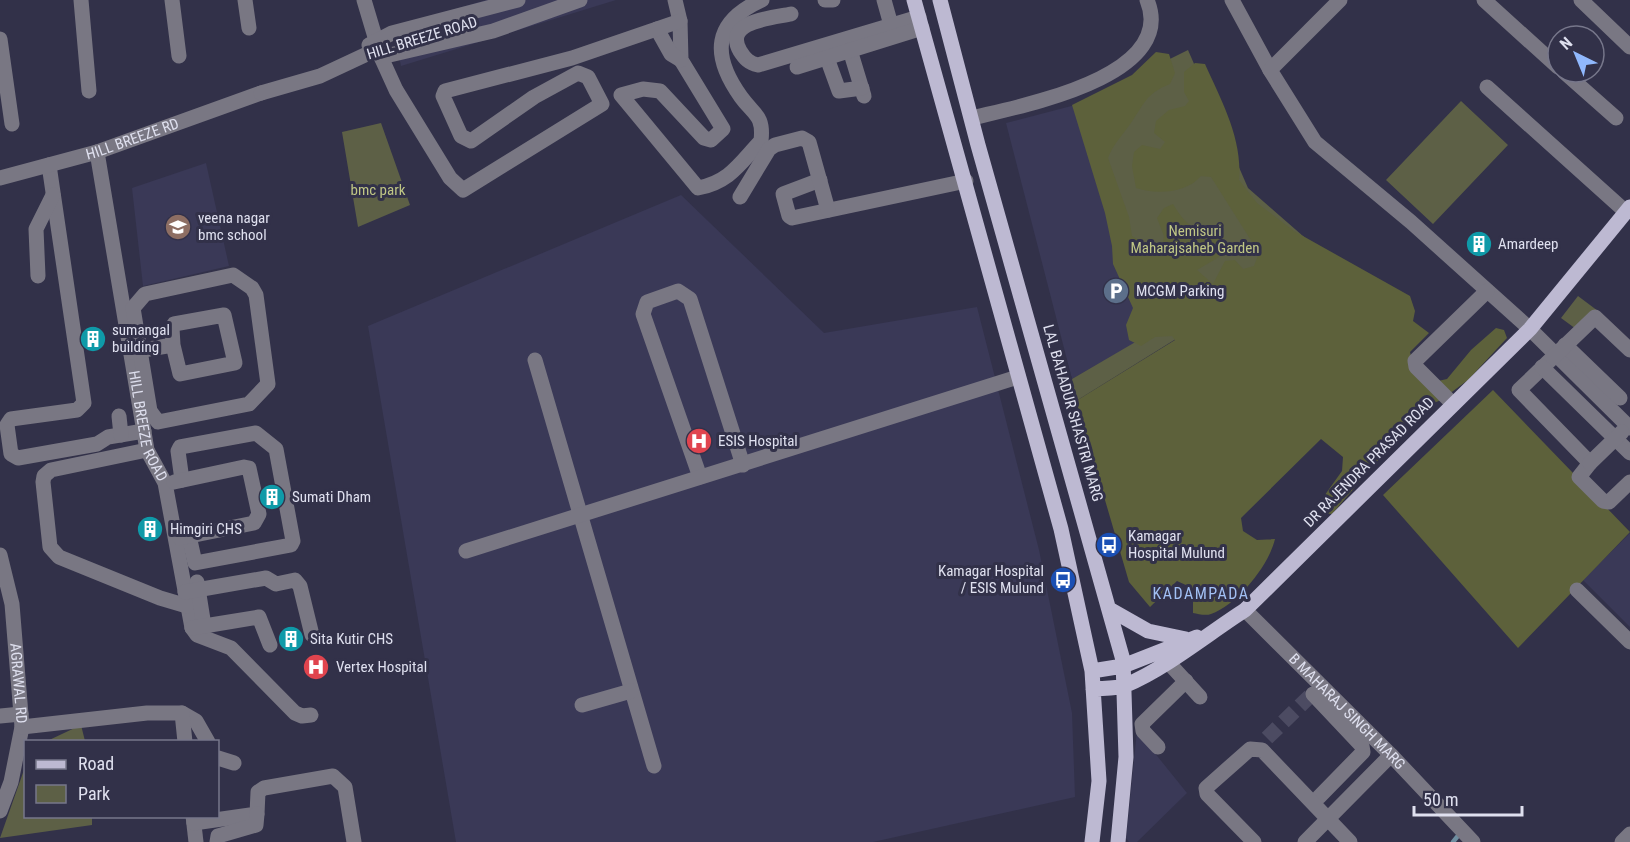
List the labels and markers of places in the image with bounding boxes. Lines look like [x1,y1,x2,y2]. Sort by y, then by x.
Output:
place label: veena nagar bmc school [198,209,270,244]
school or university icon: veena nagar bmc school [163,212,193,242]
building icon: Amardeep [1464,229,1494,259]
place label: Amardeep [1498,235,1558,253]
parking icon: MCGM Parking [1101,276,1131,306]
place label: MCGM Parking [1136,282,1224,300]
place label: sumangal building [112,321,170,356]
building icon: sumangal building [78,324,108,354]
hospital icon: ESIS Hospital [684,426,714,456]
place label: ESIS Hospital [718,432,798,450]
building icon: Sumati Dham [257,482,287,512]
place label: Sumati Dham [292,488,371,506]
building icon: Himgiri CHS [135,514,165,544]
place label: Himgiri CHS [170,520,242,538]
place label: Kamagar Hospital Mulund [1128,527,1225,562]
bus stop icon: Kamagar Hospital Mulund [1094,530,1124,560]
place label: Kamagar Hospital / ESIS Mulund [938,562,1044,597]
bus stop icon: Kamagar Hospital / ESIS Mulund [1048,565,1078,595]
building icon: Sita Kutir CHS [276,624,306,654]
place label: Sita Kutir CHS [310,630,393,648]
hospital icon: Vertex Hospital [301,652,331,682]
place label: Vertex Hospital [336,658,427,676]

